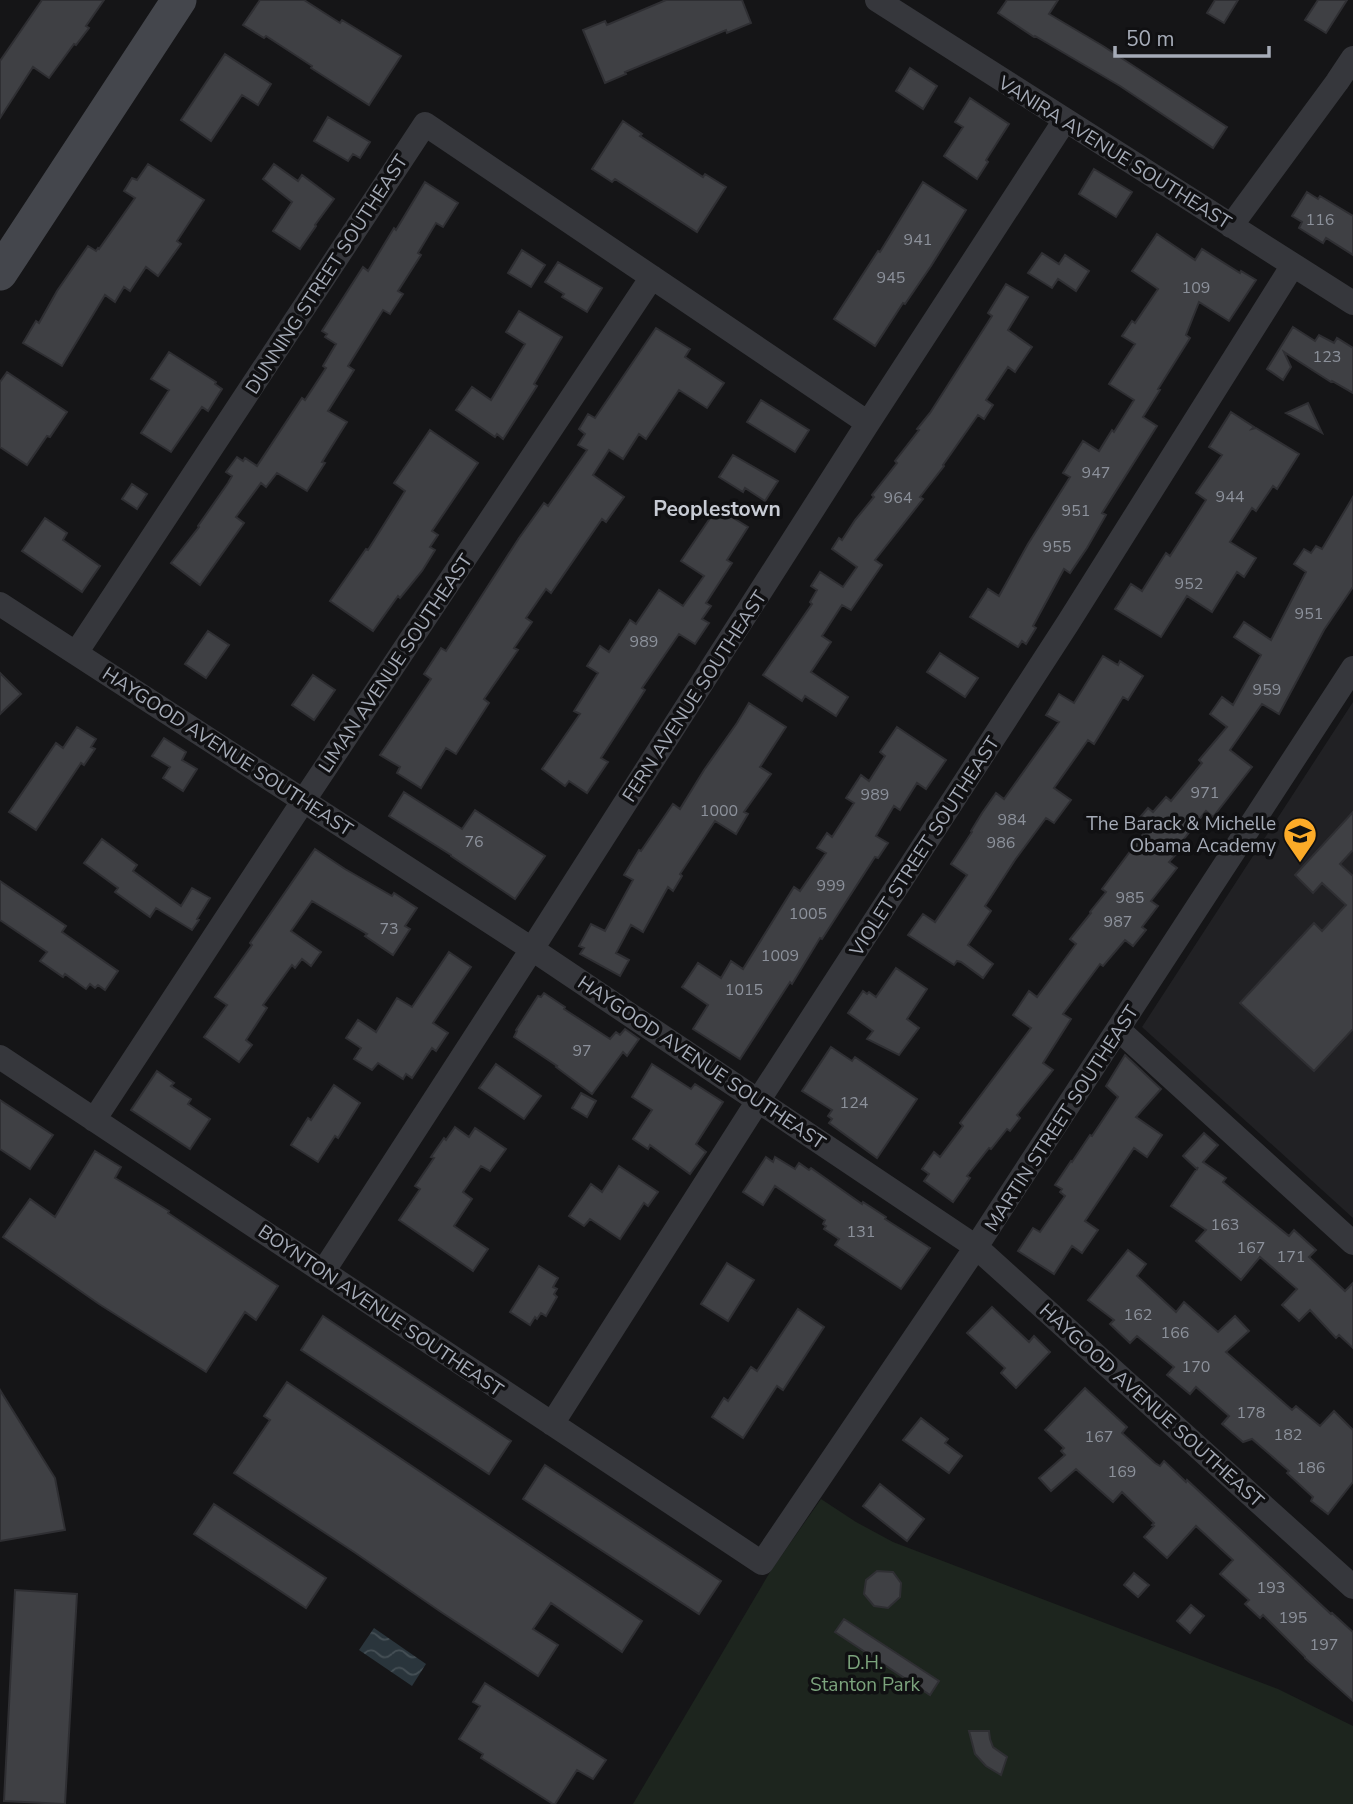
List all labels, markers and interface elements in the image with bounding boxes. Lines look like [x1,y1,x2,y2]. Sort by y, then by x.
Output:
scale bar [1115,14,1269,58]
text: 50 m [1126,25,1175,53]
street label: VANIRA AVENUE SOUTHEAST [992,70,1236,236]
street label: DUNNING STREET SOUTHEAST [239,149,415,399]
house number: 116 [1306,209,1334,231]
house number: 941 [904,229,932,251]
house number: 945 [877,267,905,289]
house number: 109 [1182,277,1210,299]
house number: 123 [1313,346,1341,368]
house number: 947 [1082,462,1110,484]
house number: 944 [1216,486,1245,508]
house number: 964 [884,487,913,509]
district label: Peoplestown [653,495,781,523]
house number: 951 [1062,500,1090,522]
house number: 955 [1043,536,1071,558]
street label: LIMAN AVENUE SOUTHEAST [313,549,479,778]
house number: 952 [1175,573,1203,595]
street label: FERN AVENUE SOUTHEAST [617,585,773,807]
house number: 951 [1295,603,1323,625]
house number: 989 [630,631,658,653]
street label: HAYGOOD AVENUE SOUTHEAST [97,661,358,843]
house number: 959 [1253,679,1281,701]
street label: VIOLET STREET SOUTHEAST [843,731,1006,962]
house number: 971 [1191,782,1219,804]
house number: 989 [861,784,889,806]
house number: 1000 [700,800,738,822]
house number: 984 [998,809,1027,831]
place label: The Barack & Michelle Obama Academy [1086,811,1276,859]
school or university icon: The Barack & Michelle Obama Academy [1281,815,1319,864]
house number: 76 [464,831,484,853]
house number: 986 [987,832,1015,854]
house number: 999 [817,875,845,897]
house number: 985 [1116,887,1144,909]
house number: 1005 [789,903,827,925]
house number: 987 [1104,911,1132,933]
house number: 73 [379,918,399,940]
house number: 1009 [761,945,799,967]
street label: HAYGOOD AVENUE SOUTHEAST [572,970,831,1156]
house number: 1015 [725,979,763,1001]
street label: MARTIN STREET SOUTHEAST [979,1000,1145,1237]
house number: 97 [572,1040,592,1062]
house number: 124 [840,1092,869,1114]
house number: 163 [1211,1214,1239,1236]
street label: BOYNTON AVENUE SOUTHEAST [253,1219,509,1403]
house number: 131 [847,1221,875,1243]
house number: 167 [1237,1237,1265,1259]
house number: 171 [1277,1246,1305,1268]
street label: HAYGOOD AVENUE SOUTHEAST [1034,1298,1270,1514]
house number: 162 [1124,1304,1152,1326]
house number: 166 [1161,1322,1189,1344]
house number: 170 [1182,1356,1210,1378]
house number: 178 [1237,1402,1265,1424]
house number: 182 [1274,1424,1302,1446]
house number: 167 [1085,1426,1113,1448]
house number: 186 [1297,1457,1325,1479]
house number: 169 [1108,1461,1136,1483]
house number: 193 [1257,1577,1285,1599]
house number: 195 [1279,1607,1307,1629]
house number: 197 [1310,1634,1338,1656]
park label: D.H. Stanton Park [810,1650,920,1698]

